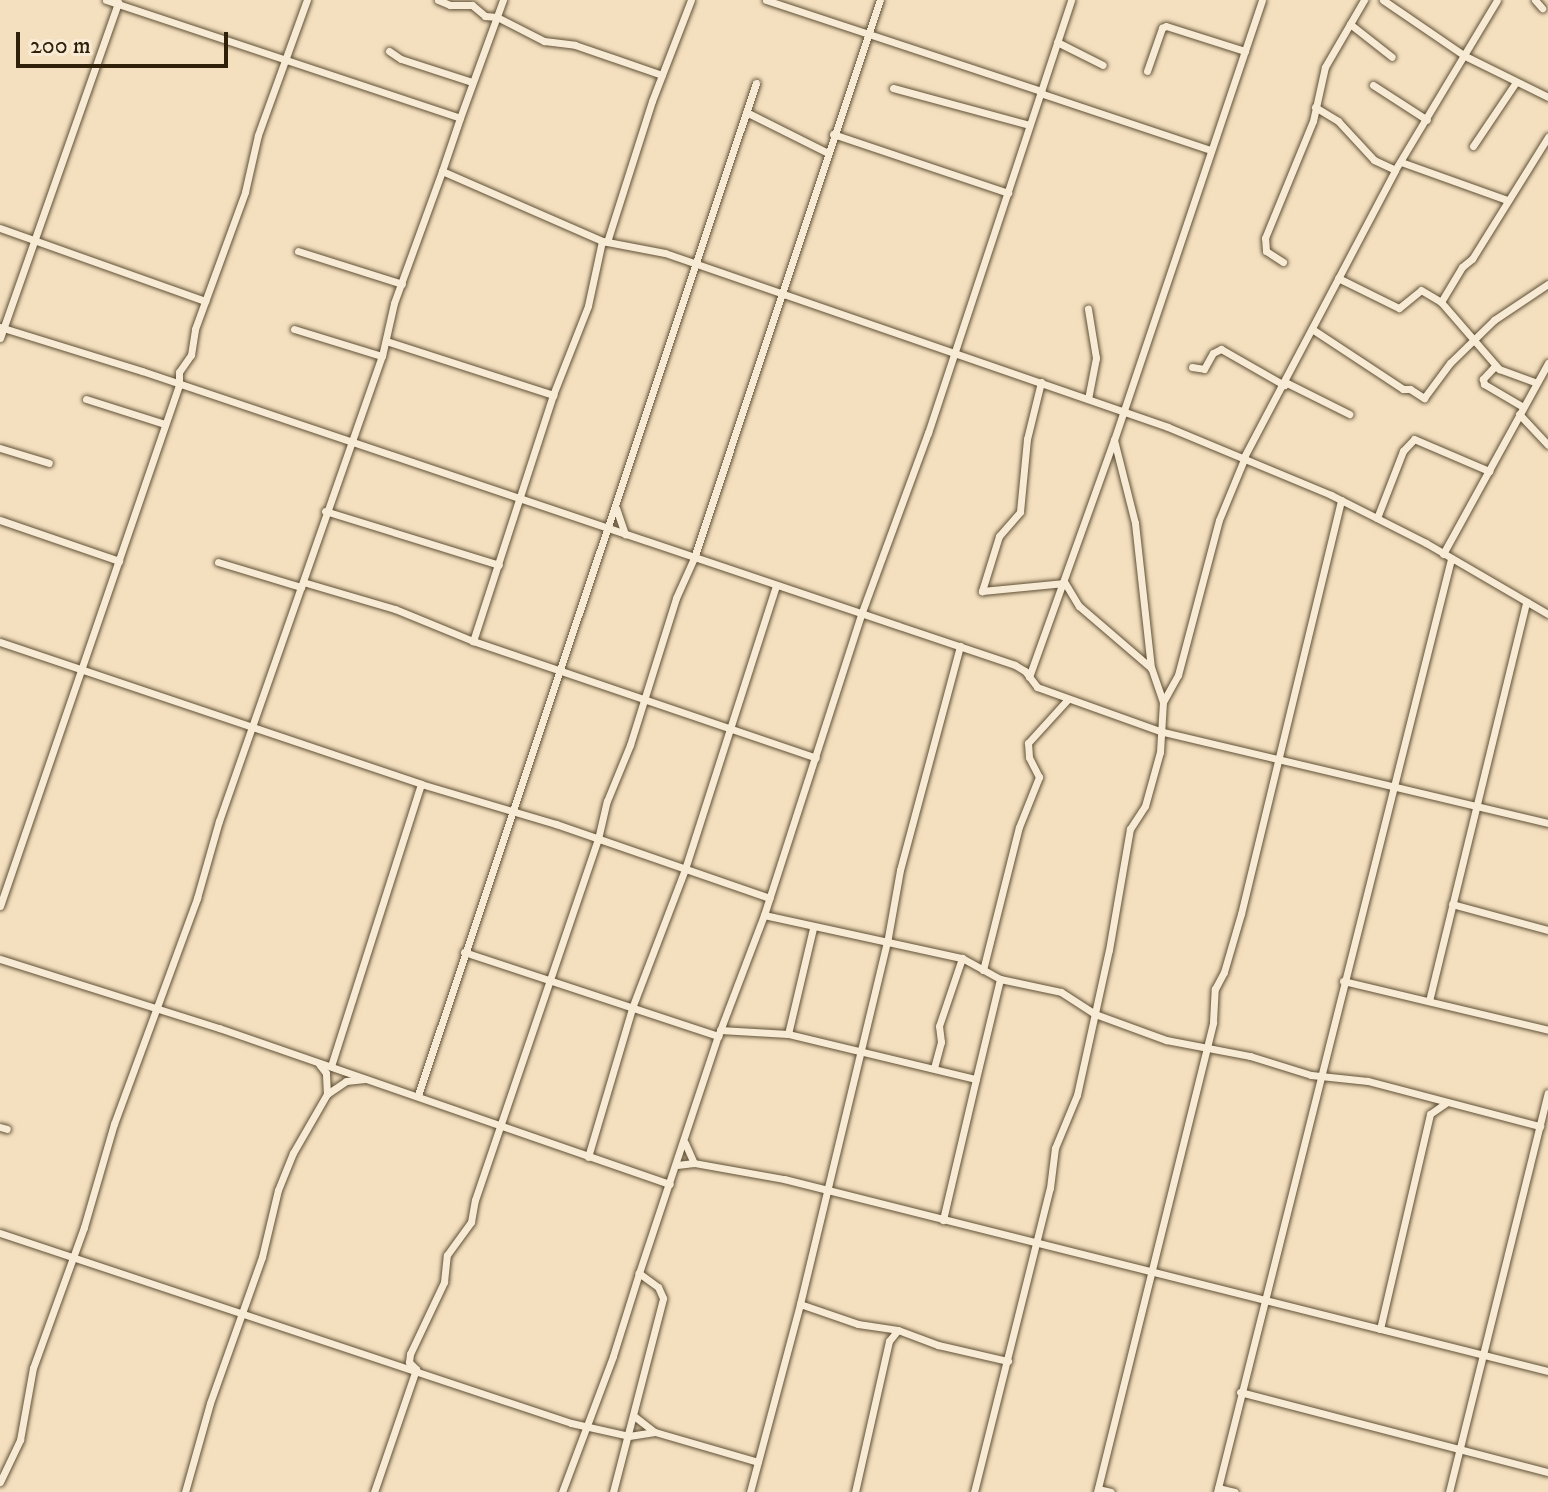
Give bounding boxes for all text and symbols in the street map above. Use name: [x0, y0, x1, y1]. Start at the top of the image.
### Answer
scale bar: [20, 16, 232, 66]
text: 200 m: [30, 31, 91, 61]

